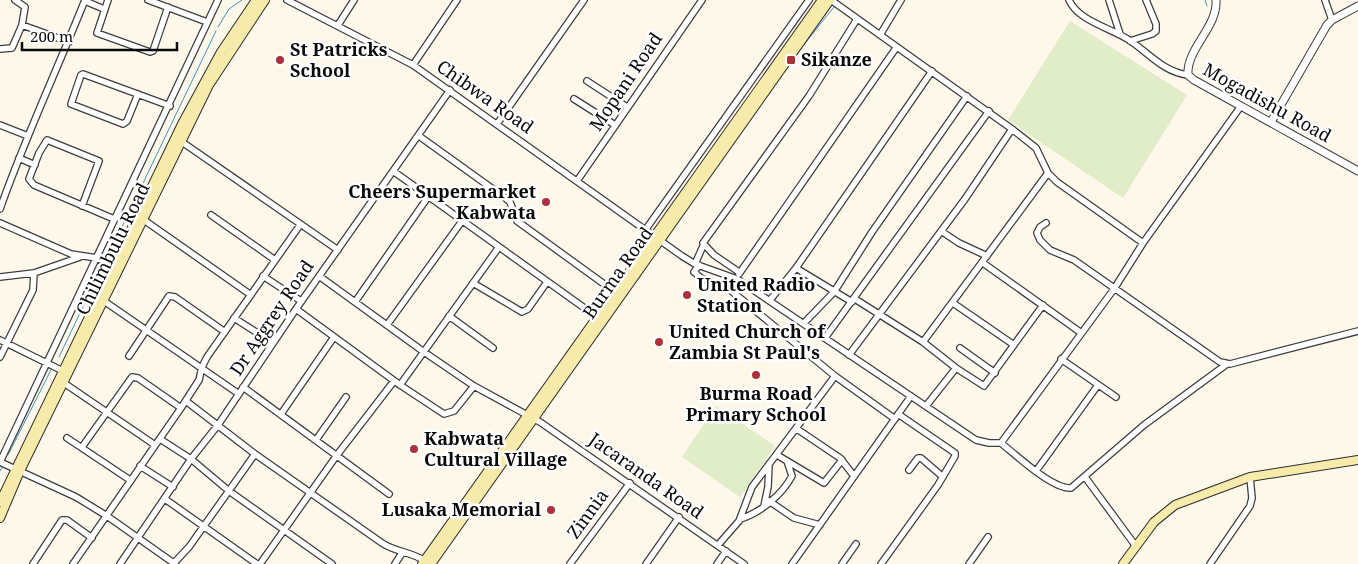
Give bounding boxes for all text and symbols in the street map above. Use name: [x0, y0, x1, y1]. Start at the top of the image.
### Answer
scale bar: [22, 20, 178, 52]
text: 200 m: [30, 26, 73, 46]
street label: Mopani Road: [583, 28, 667, 135]
place label: St Patricks School: [290, 37, 388, 82]
place label: Sikanze: [801, 47, 872, 71]
marker: St Patricks School: [274, 54, 286, 66]
street label: Chibwa Road: [432, 54, 539, 138]
marker: Sikanze: [785, 54, 797, 66]
street label: Mogadishu Road: [1199, 57, 1336, 147]
street label: Chilimbulu Road: [70, 179, 154, 319]
place label: Cheers Supermarket Kabwata: [348, 179, 536, 224]
marker: Cheers Supermarket Kabwata: [540, 196, 552, 208]
street label: Burma Road: [577, 222, 658, 323]
street label: Dr Aggrey Road: [224, 255, 319, 380]
place label: United Radio Station: [697, 272, 815, 317]
marker: United Radio Station: [681, 289, 693, 301]
place label: United Church of Zambia St Paul's: [669, 319, 826, 364]
marker: United Church of Zambia St Paul's: [653, 336, 665, 348]
marker: Burma Road Primary School: [750, 369, 762, 381]
place label: Burma Road Primary School: [686, 381, 827, 426]
place label: Kabwata Cultural Village: [424, 426, 567, 471]
street label: Jacaranda Road: [584, 426, 709, 524]
marker: Kabwata Cultural Village: [408, 443, 420, 455]
street label: Zinnia: [561, 484, 613, 543]
place label: Lusaka Memorial: [382, 497, 542, 521]
marker: Lusaka Memorial: [545, 504, 557, 516]

